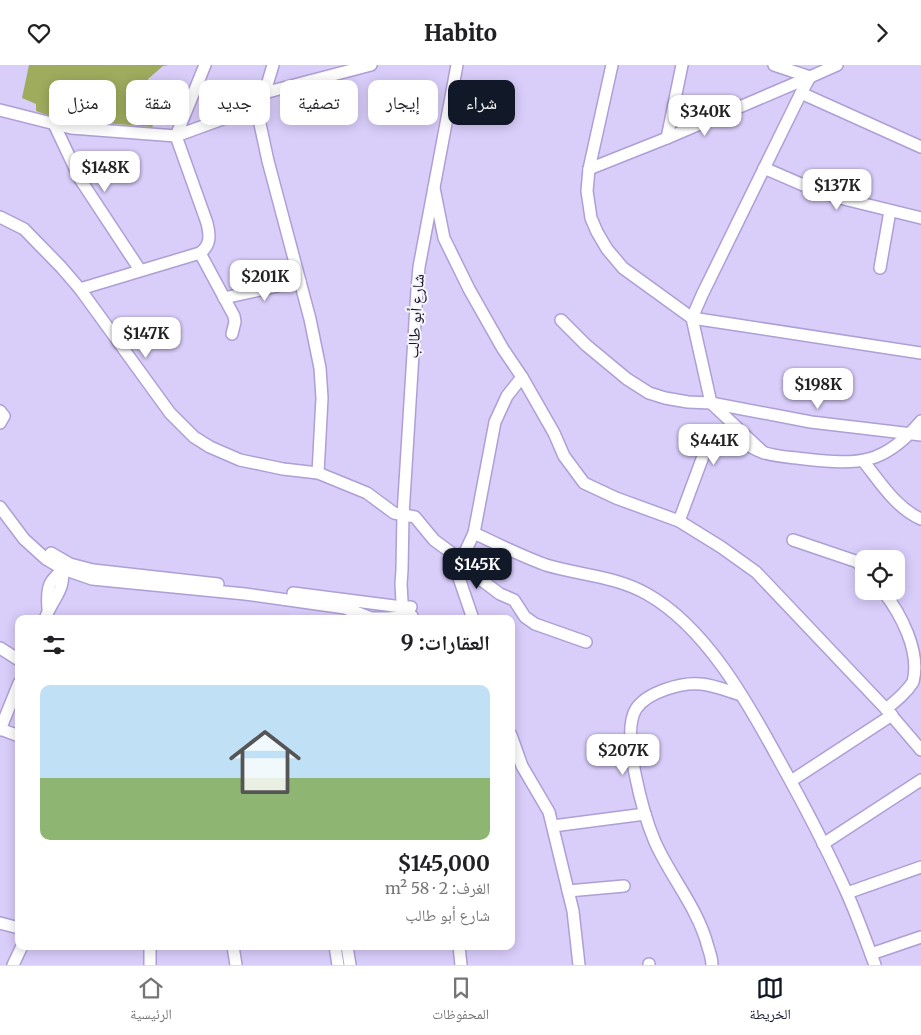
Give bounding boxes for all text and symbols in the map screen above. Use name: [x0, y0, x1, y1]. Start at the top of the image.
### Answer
icon: heart: [25, 19, 53, 47]
text: Habito: [424, 19, 497, 47]
icon: forward: [868, 19, 896, 47]
chip: منزل: [49, 80, 116, 125]
chip: شقة: [126, 80, 189, 125]
chip: جديد: [199, 80, 270, 125]
chip: تصفية: [280, 80, 358, 125]
chip: إيجار: [368, 80, 438, 125]
chip: شراء: [448, 80, 515, 125]
pin: $340K: [670, 95, 740, 137]
text: $340K: [679, 101, 731, 121]
pin: $148K: [70, 151, 140, 193]
text: $148K: [81, 157, 129, 177]
pin: $137K: [802, 169, 872, 211]
text: $137K: [813, 175, 861, 195]
pin: $201K: [230, 259, 300, 302]
text: $201K: [241, 266, 289, 286]
street label: شارع أبو طالب: [402, 273, 429, 359]
pin: $147K: [111, 317, 181, 359]
text: $147K: [123, 323, 169, 343]
pin: $198K: [783, 367, 853, 410]
text: $198K: [794, 374, 842, 394]
pin: $441K: [679, 423, 749, 466]
text: $441K: [689, 430, 739, 450]
pin: $145K: [442, 547, 512, 590]
map controls: [855, 550, 905, 600]
button: locate: [855, 550, 905, 600]
text: $145K: [454, 554, 500, 574]
text: العقارات: 9: [401, 629, 490, 656]
icon: filters: [40, 631, 68, 659]
icon: home: [220, 717, 310, 807]
pin: $207K: [588, 733, 658, 776]
text: $207K: [598, 740, 649, 760]
text: $145,000: [397, 850, 490, 877]
text: الغرف: 2 · 58 m²: [385, 878, 490, 898]
text: شارع أبو طالب: [405, 905, 490, 925]
tab: الرئيسية: [130, 974, 172, 1028]
tab: المحفوظات: [432, 974, 489, 1028]
tab: الخريطة: [750, 974, 791, 1028]

